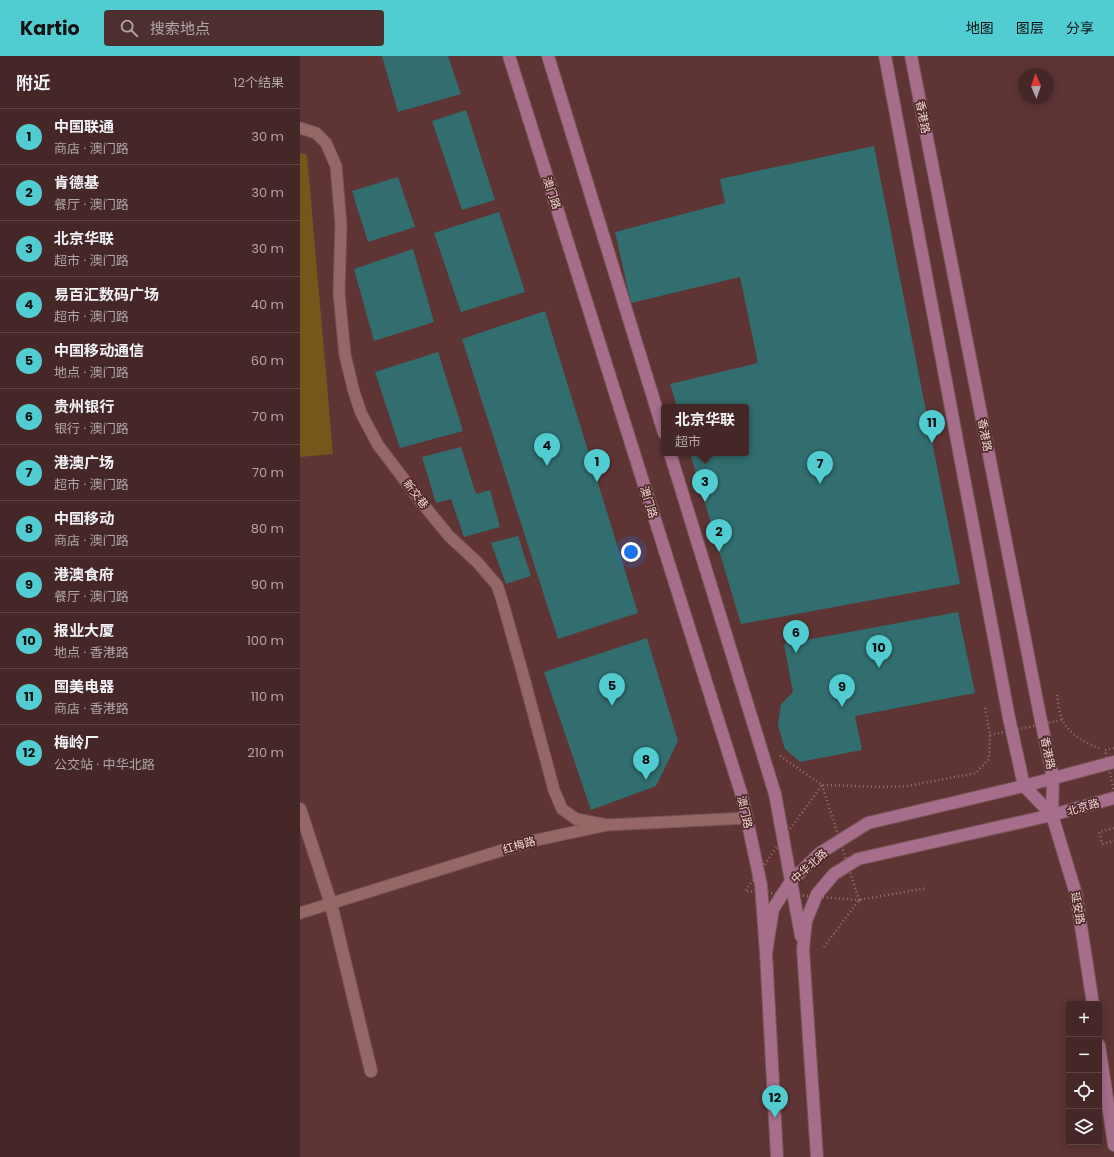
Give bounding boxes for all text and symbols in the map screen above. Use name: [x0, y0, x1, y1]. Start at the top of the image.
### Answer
search box: [104, 10, 384, 46]
text: Kartio: [20, 15, 80, 42]
icon: search: [118, 17, 140, 39]
text: 搜索地点: [150, 18, 210, 39]
text: 地图: [966, 18, 994, 38]
text: 图层: [1016, 18, 1044, 38]
text: 分享: [1066, 18, 1094, 38]
north arrow: [1018, 68, 1054, 104]
text: 附近: [16, 71, 50, 95]
text: 12个结果: [233, 73, 284, 92]
street label: 香港路: [912, 99, 934, 135]
text: 中国联通: [54, 116, 114, 137]
text: 1: [27, 127, 31, 146]
text: 30 m: [251, 127, 284, 146]
text: 商店 · 澳门路: [54, 139, 129, 158]
text: 肯德基: [54, 172, 99, 193]
street label: 澳门路: [539, 175, 565, 211]
text: 2: [25, 183, 33, 202]
text: 30 m: [251, 183, 284, 202]
text: 餐厅 · 澳门路: [54, 195, 129, 214]
text: 北京华联: [54, 228, 114, 249]
text: 3: [25, 239, 33, 258]
text: 30 m: [251, 239, 284, 258]
text: 超市 · 澳门路: [54, 251, 129, 270]
text: 易百汇数码广场: [54, 284, 159, 305]
text: 4: [25, 295, 33, 314]
text: 40 m: [251, 295, 284, 314]
text: 超市 · 澳门路: [54, 307, 129, 326]
text: 中国移动通信: [54, 340, 144, 361]
text: 5: [25, 351, 33, 370]
text: 60 m: [251, 351, 284, 370]
text: 地点 · 澳门路: [54, 363, 129, 382]
text: 贵州银行: [54, 396, 114, 417]
popup: [661, 404, 749, 456]
text: 6: [25, 407, 33, 426]
text: 70 m: [252, 407, 284, 426]
text: 北京华联: [675, 409, 735, 430]
pin: 11: [919, 410, 945, 443]
street label: 香港路: [974, 417, 996, 453]
text: 银行 · 澳门路: [54, 419, 129, 438]
text: 超市: [675, 432, 701, 451]
pin: 4: [534, 433, 560, 466]
pin: 1: [584, 449, 610, 482]
pin: 7: [807, 451, 833, 484]
text: 港澳广场: [54, 452, 114, 473]
text: 7: [26, 463, 32, 482]
text: 70 m: [252, 463, 284, 482]
pin: 3: [692, 469, 718, 502]
text: 超市 · 澳门路: [54, 475, 129, 494]
street label: 新交巷: [400, 476, 432, 512]
street label: 澳门路: [637, 484, 661, 520]
text: 中国移动: [54, 508, 114, 529]
text: 8: [25, 519, 33, 538]
text: 80 m: [251, 519, 284, 538]
pin: 2: [706, 519, 732, 552]
text: 商店 · 澳门路: [54, 531, 129, 550]
your location: [621, 542, 641, 562]
text: 港澳食府: [54, 564, 114, 585]
text: 9: [25, 575, 33, 594]
text: 90 m: [251, 575, 284, 594]
text: 餐厅 · 澳门路: [54, 587, 129, 606]
text: 报业大厦: [54, 620, 114, 641]
pin: 6: [783, 620, 809, 653]
text: 10: [22, 631, 36, 650]
text: 100 m: [247, 631, 284, 650]
pin: 10: [866, 635, 892, 668]
text: 地点 · 香港路: [54, 643, 129, 662]
pin: 5: [599, 673, 625, 706]
pin: 9: [829, 674, 855, 707]
text: 国美电器: [54, 676, 114, 697]
text: 11: [24, 687, 34, 706]
text: 110 m: [251, 687, 284, 706]
text: 商店 · 香港路: [54, 699, 129, 718]
text: 梅岭厂: [54, 732, 99, 753]
street label: 香港路: [1037, 735, 1059, 771]
text: 12: [23, 743, 35, 762]
text: 210 m: [247, 743, 284, 762]
pin: 8: [633, 747, 659, 780]
text: 公交站 · 中华北路: [54, 755, 155, 774]
street label: 澳门路: [733, 794, 757, 830]
street label: 北京路: [1065, 795, 1101, 819]
street label: 红梅路: [501, 833, 537, 857]
street label: 中华北路: [787, 845, 831, 887]
street label: 延安路: [1067, 890, 1089, 926]
map controls: [1066, 1001, 1102, 1145]
button: +: [1066, 1001, 1102, 1037]
button: −: [1066, 1037, 1102, 1073]
button: locate: [1066, 1073, 1102, 1109]
pin: 12: [762, 1085, 788, 1118]
button: layers: [1066, 1109, 1102, 1145]

